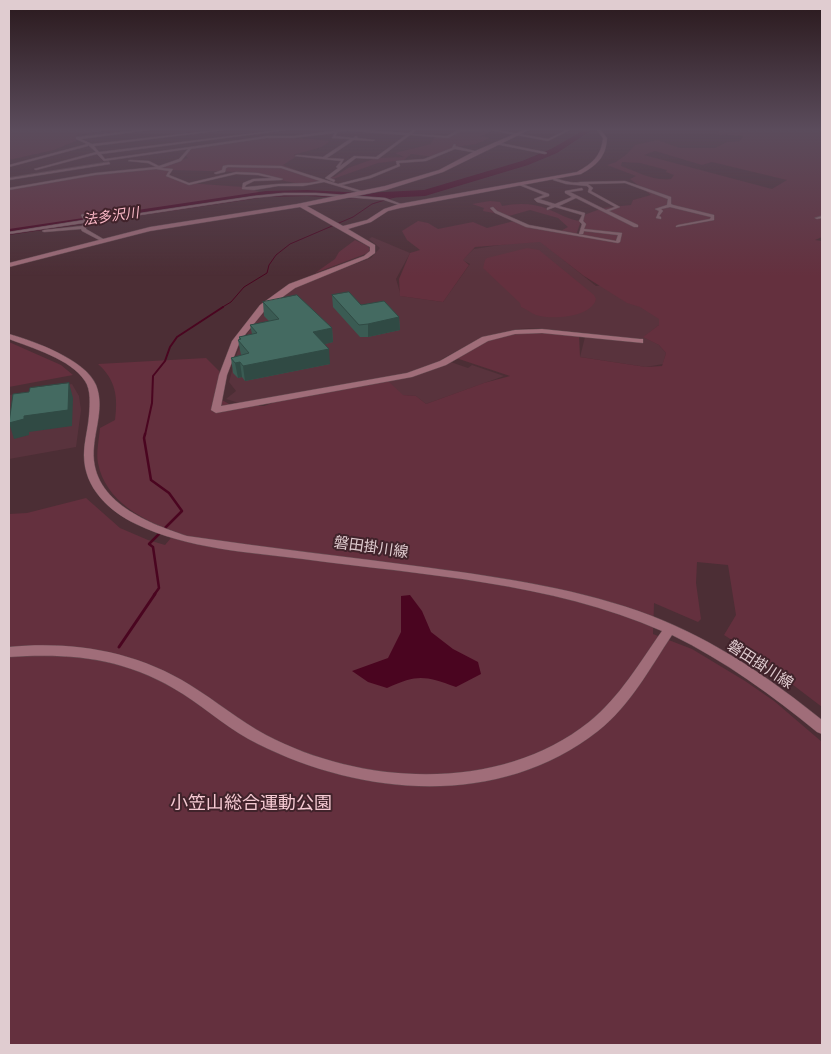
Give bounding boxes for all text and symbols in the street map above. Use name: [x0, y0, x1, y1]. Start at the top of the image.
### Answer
water label: 法多沢川: [82, 205, 140, 229]
street label: 磐田掛川線: [333, 534, 409, 562]
street label: 磐田掛川線: [724, 637, 796, 693]
park label: 小笠山総合運動公園: [170, 793, 332, 815]

